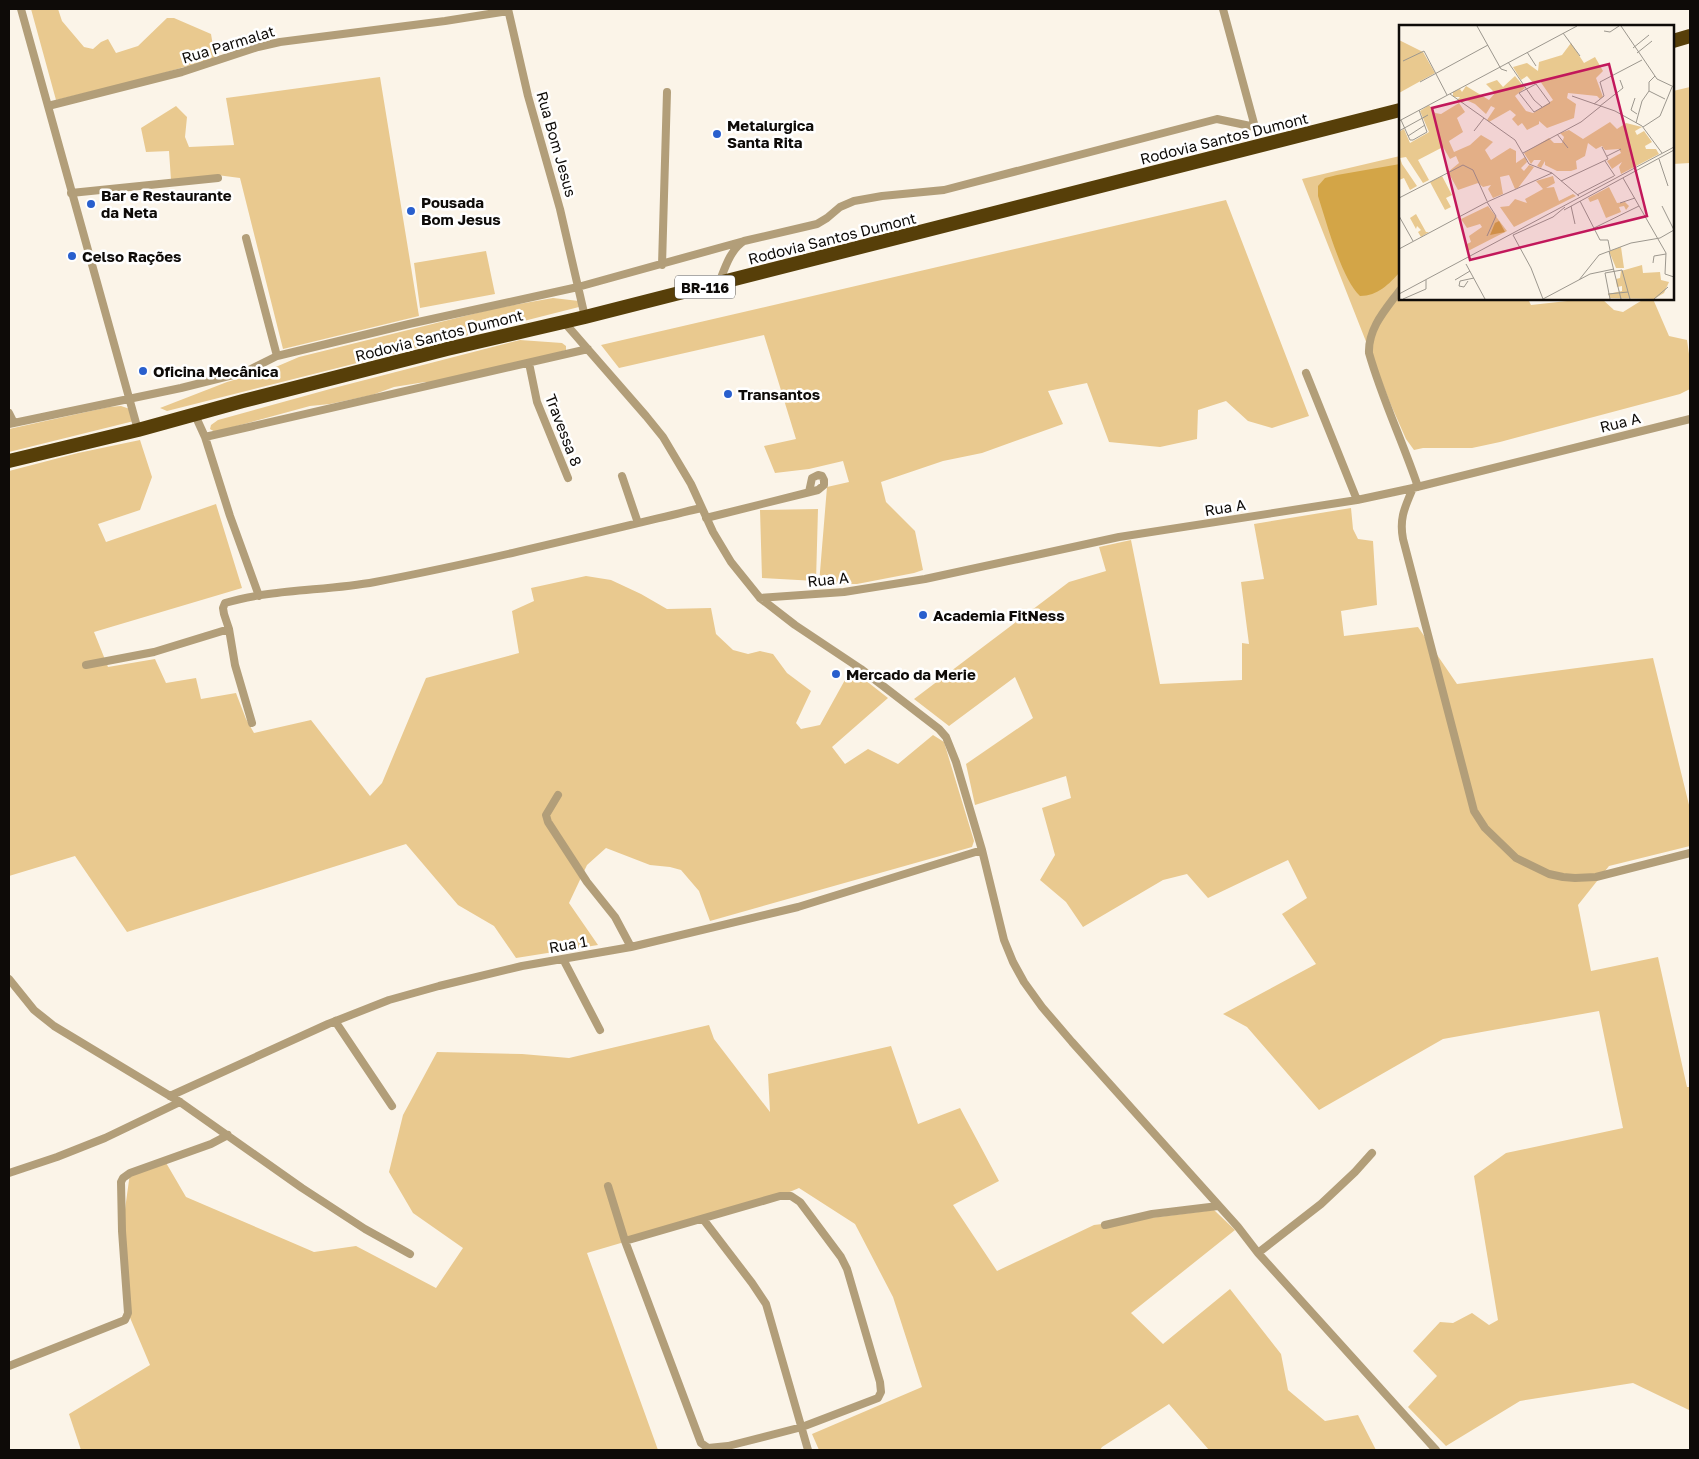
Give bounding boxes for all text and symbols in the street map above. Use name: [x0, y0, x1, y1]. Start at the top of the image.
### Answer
street label: Rua Parmalat: [179, 21, 277, 67]
inset map: [1399, 25, 1674, 300]
street label: Rua Bom Jesus: [533, 89, 581, 199]
street label: Rodovia Santos Dumont: [1138, 108, 1310, 168]
place label: Metalurgica Santa Rita: [727, 116, 814, 151]
marker: Metalurgica Santa Rita: [711, 128, 723, 140]
place label: Bar e Restaurante da Neta: [101, 186, 232, 221]
place label: Pousada Bom Jesus: [421, 193, 501, 228]
marker: Bar e Restaurante da Neta: [85, 198, 97, 210]
marker: Pousada Bom Jesus: [405, 205, 417, 217]
street label: Rodovia Santos Dumont: [746, 208, 918, 268]
place label: Celso Rações: [82, 247, 181, 265]
marker: Celso Rações: [66, 250, 78, 262]
road number: BR-116: [675, 276, 735, 298]
street label: Rodovia Santos Dumont: [353, 305, 525, 365]
place label: Oficina Mecânica: [153, 362, 279, 380]
marker: Oficina Mecânica: [137, 365, 149, 377]
place label: Transantos: [738, 385, 820, 403]
marker: Transantos: [722, 388, 734, 400]
street label: Travessa 8: [542, 391, 586, 469]
street label: Rua A: [1598, 408, 1642, 436]
street label: Rua A: [1203, 495, 1247, 519]
street label: Rua A: [807, 568, 849, 590]
place label: Academia FitNess: [933, 606, 1065, 624]
marker: Academia FitNess: [917, 609, 929, 621]
place label: Mercado da Merie: [846, 665, 976, 683]
marker: Mercado da Merie: [830, 668, 842, 680]
street label: Rua 1: [547, 932, 589, 956]

